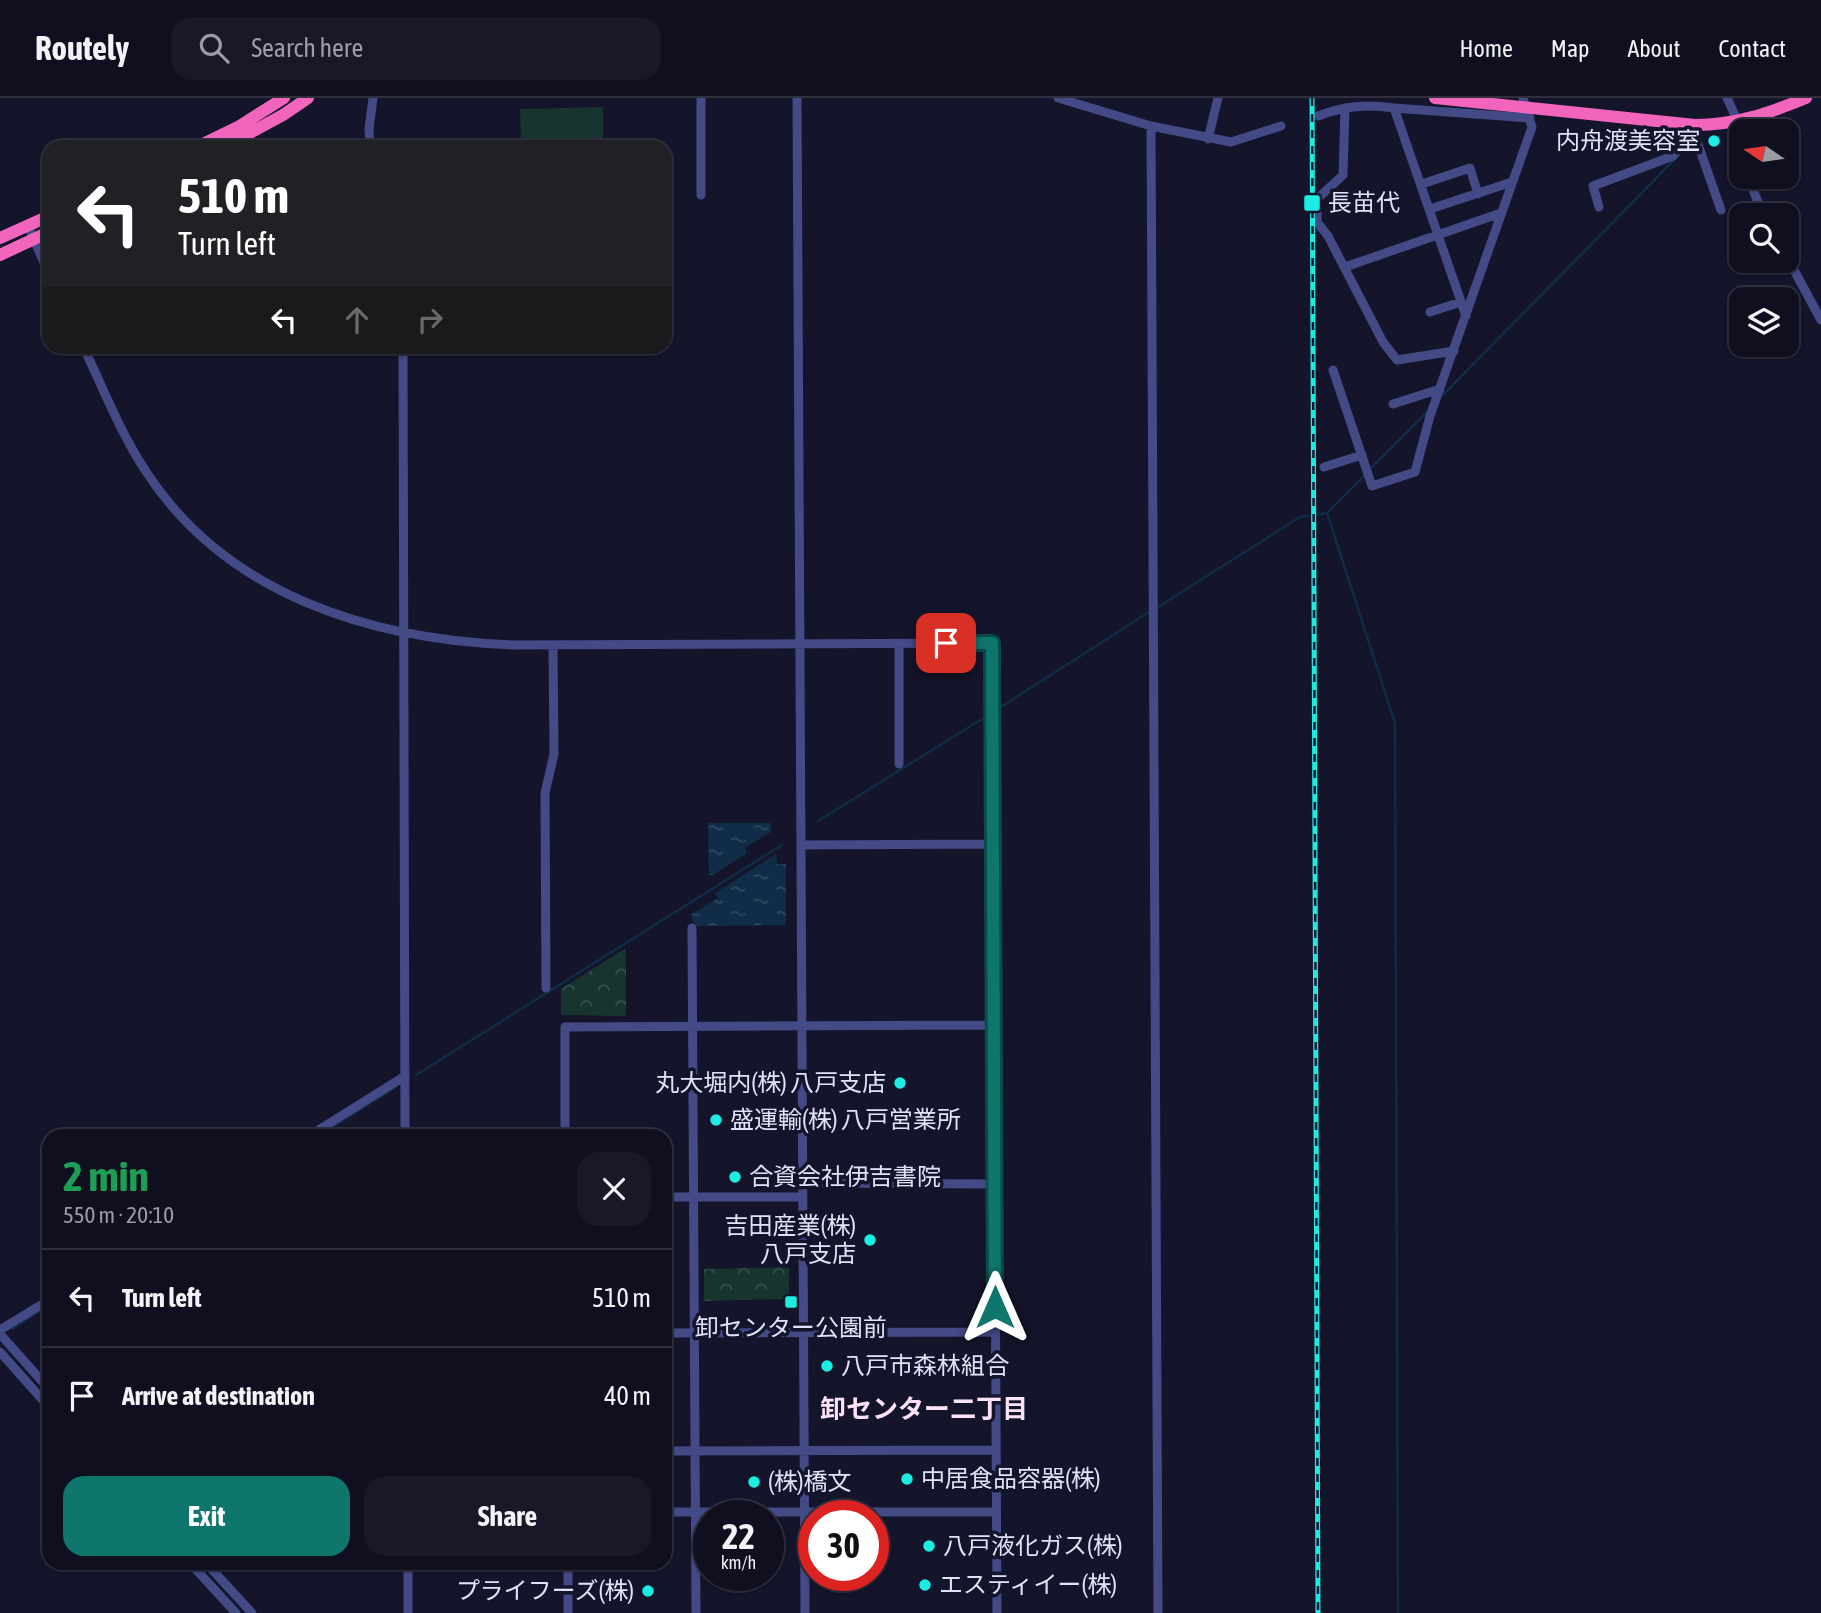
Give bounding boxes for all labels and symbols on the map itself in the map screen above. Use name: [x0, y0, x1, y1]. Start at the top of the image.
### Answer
north arrow: [1729, 119, 1799, 189]
place label: 内舟渡美容室: [1556, 127, 1700, 154]
marker: 内舟渡美容室: [1706, 133, 1722, 149]
place label: 長苗代: [1328, 189, 1400, 216]
marker: 長苗代: [1302, 193, 1322, 213]
pin: [916, 613, 976, 673]
place label: 丸大堀内(株) 八戸支店: [655, 1069, 886, 1096]
marker: 丸大堀内(株) 八戸支店: [892, 1075, 908, 1091]
place label: 盛運輸(株) 八戸営業所: [730, 1106, 961, 1133]
marker: 盛運輸(株) 八戸営業所: [708, 1112, 724, 1128]
place label: 合資会社伊吉書院: [749, 1163, 941, 1190]
marker: 合資会社伊吉書院: [727, 1169, 743, 1185]
place label: 吉田産業(株) 八戸支店: [724, 1212, 856, 1267]
marker: 吉田産業(株) 八戸支店: [862, 1232, 878, 1248]
position arrow: [958, 1270, 1032, 1344]
marker: 卸センター公園前: [783, 1294, 799, 1310]
place label: 卸センター公園前: [695, 1314, 887, 1341]
place label: 八戸市森林組合: [841, 1352, 1009, 1379]
marker: 八戸市森林組合: [819, 1358, 835, 1374]
district label: 卸センター二丁目: [820, 1394, 1028, 1424]
place label: 中居食品容器(株): [921, 1465, 1101, 1492]
place label: (株)橋文: [768, 1468, 852, 1495]
marker: 中居食品容器(株): [899, 1471, 915, 1487]
marker: (株)橋文: [746, 1474, 762, 1490]
speed limit sign: 30: [798, 1500, 889, 1591]
place label: 八戸液化ガス(株): [943, 1532, 1123, 1559]
marker: 八戸液化ガス(株): [921, 1538, 937, 1554]
place label: エスティイー(株): [939, 1571, 1117, 1598]
place label: プライフーズ(株): [456, 1577, 634, 1604]
marker: エスティイー(株): [917, 1577, 933, 1593]
marker: プライフーズ(株): [640, 1583, 656, 1599]

